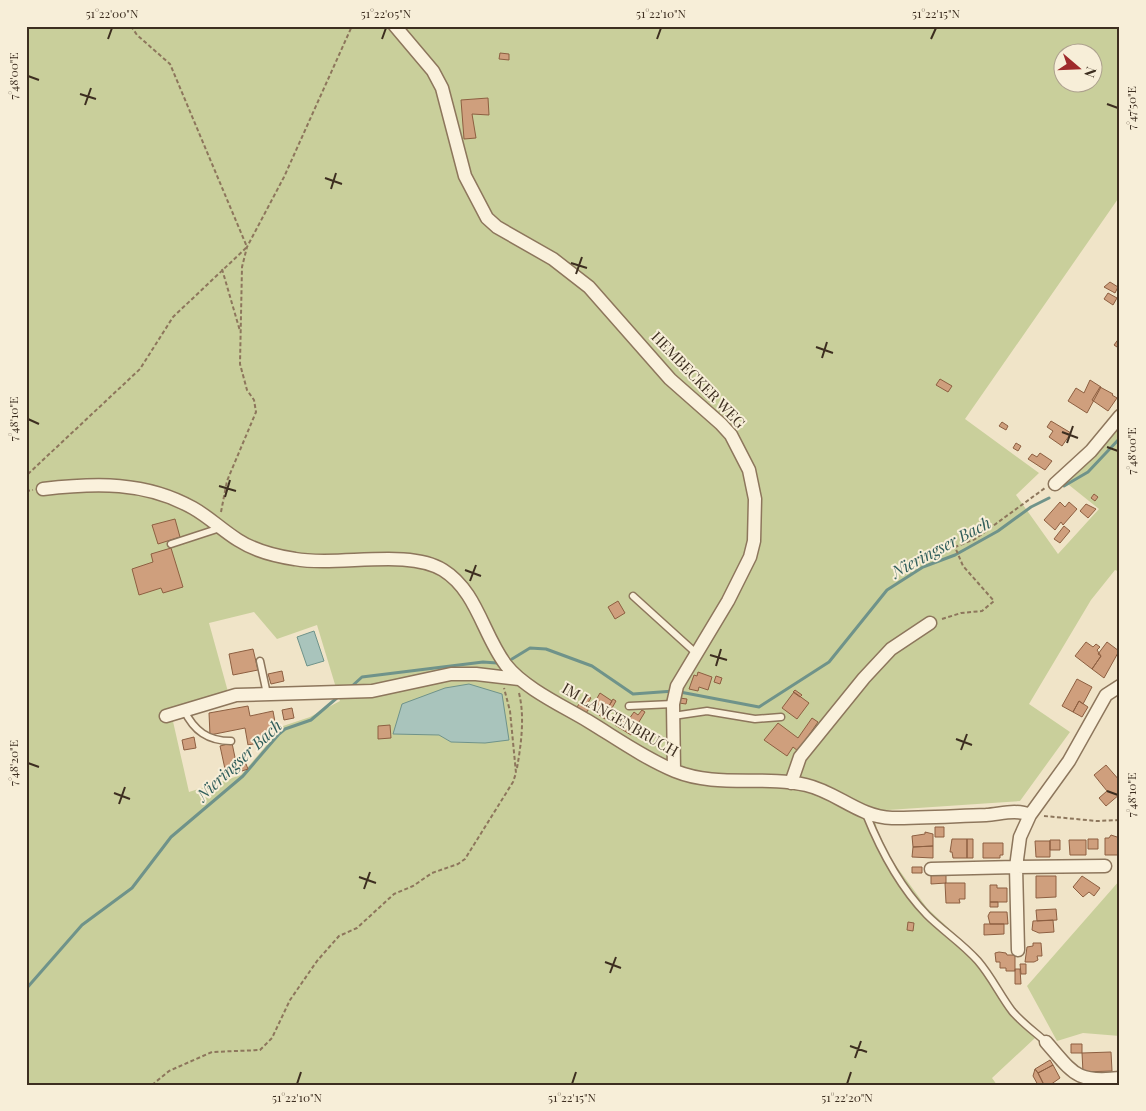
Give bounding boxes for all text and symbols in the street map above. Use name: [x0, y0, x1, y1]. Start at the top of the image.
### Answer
text: 51°22'00"N: [86, 5, 139, 21]
text: 51°22'05"N: [361, 5, 412, 21]
text: 51°22'10"N: [636, 5, 687, 21]
text: 51°22'15"N: [912, 5, 961, 21]
north arrow: [1054, 42, 1104, 92]
text: 7°48'00"E: [5, 52, 21, 100]
text: N: [1080, 65, 1101, 80]
text: 7°47'50"E: [1123, 86, 1139, 130]
street label: HEMBECKER WEG: [647, 327, 750, 432]
text: 7°48'10"E: [5, 397, 21, 441]
text: 7°48'00"E: [1123, 427, 1139, 475]
water label: Nieringser Bach: [886, 512, 994, 582]
street label: IM LANGENBRUCH: [559, 678, 682, 761]
water label: Nieringser Bach: [190, 715, 286, 806]
text: 7°48'20"E: [5, 740, 21, 786]
text: 7°48'10"E: [1123, 773, 1139, 817]
text: 51°22'10"N: [272, 1089, 323, 1105]
text: 51°22'15"N: [548, 1089, 597, 1105]
text: 51°22'20"N: [821, 1089, 873, 1105]

